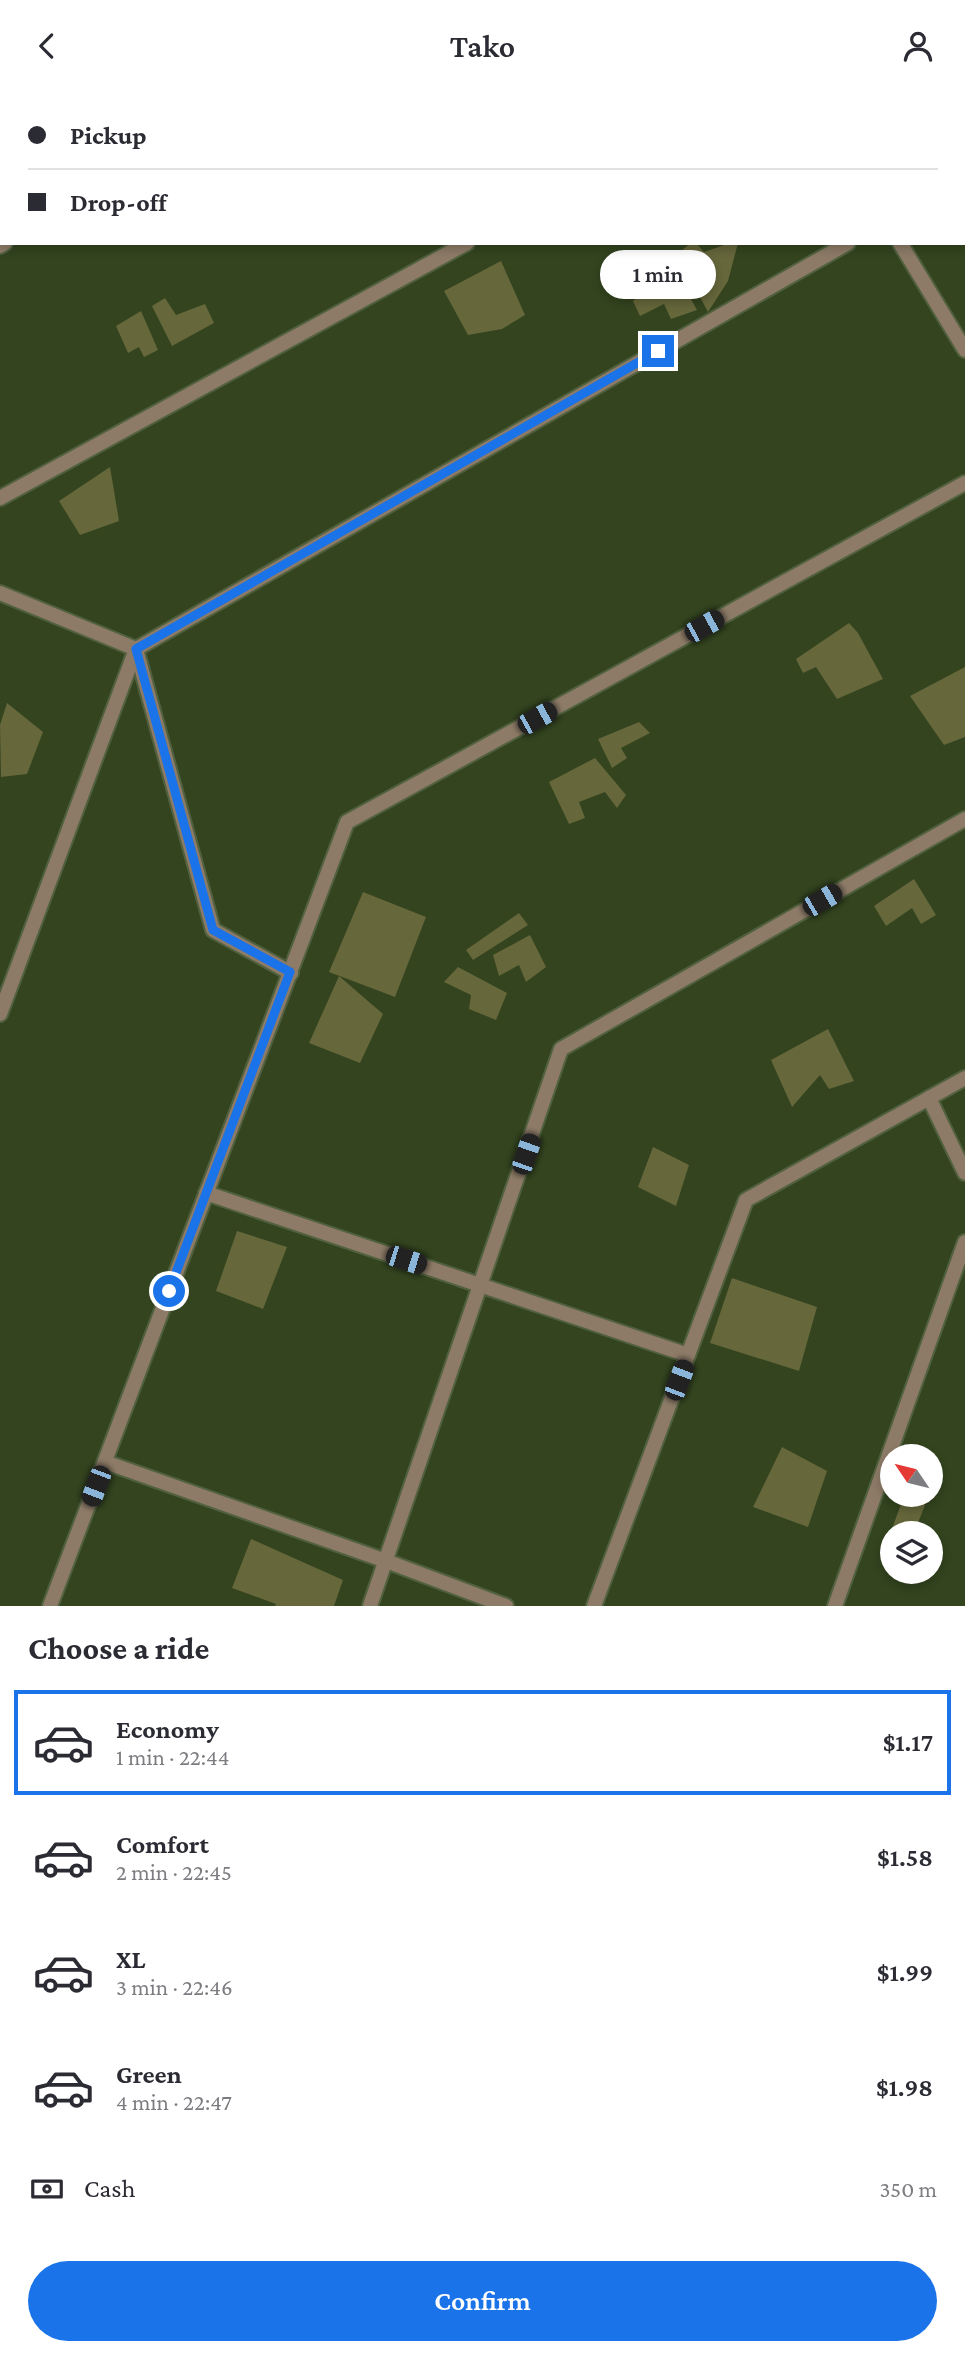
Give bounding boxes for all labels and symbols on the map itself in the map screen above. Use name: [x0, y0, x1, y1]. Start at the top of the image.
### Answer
callout: 1 min: [600, 250, 716, 299]
route end: [642, 335, 674, 367]
car: [681, 607, 728, 645]
car: [514, 699, 561, 737]
car: [799, 880, 846, 920]
car: [510, 1131, 543, 1177]
car: [383, 1244, 430, 1276]
route start: [153, 1275, 185, 1307]
car: [662, 1357, 697, 1403]
north arrow: [880, 1444, 943, 1507]
car: [79, 1463, 114, 1509]

